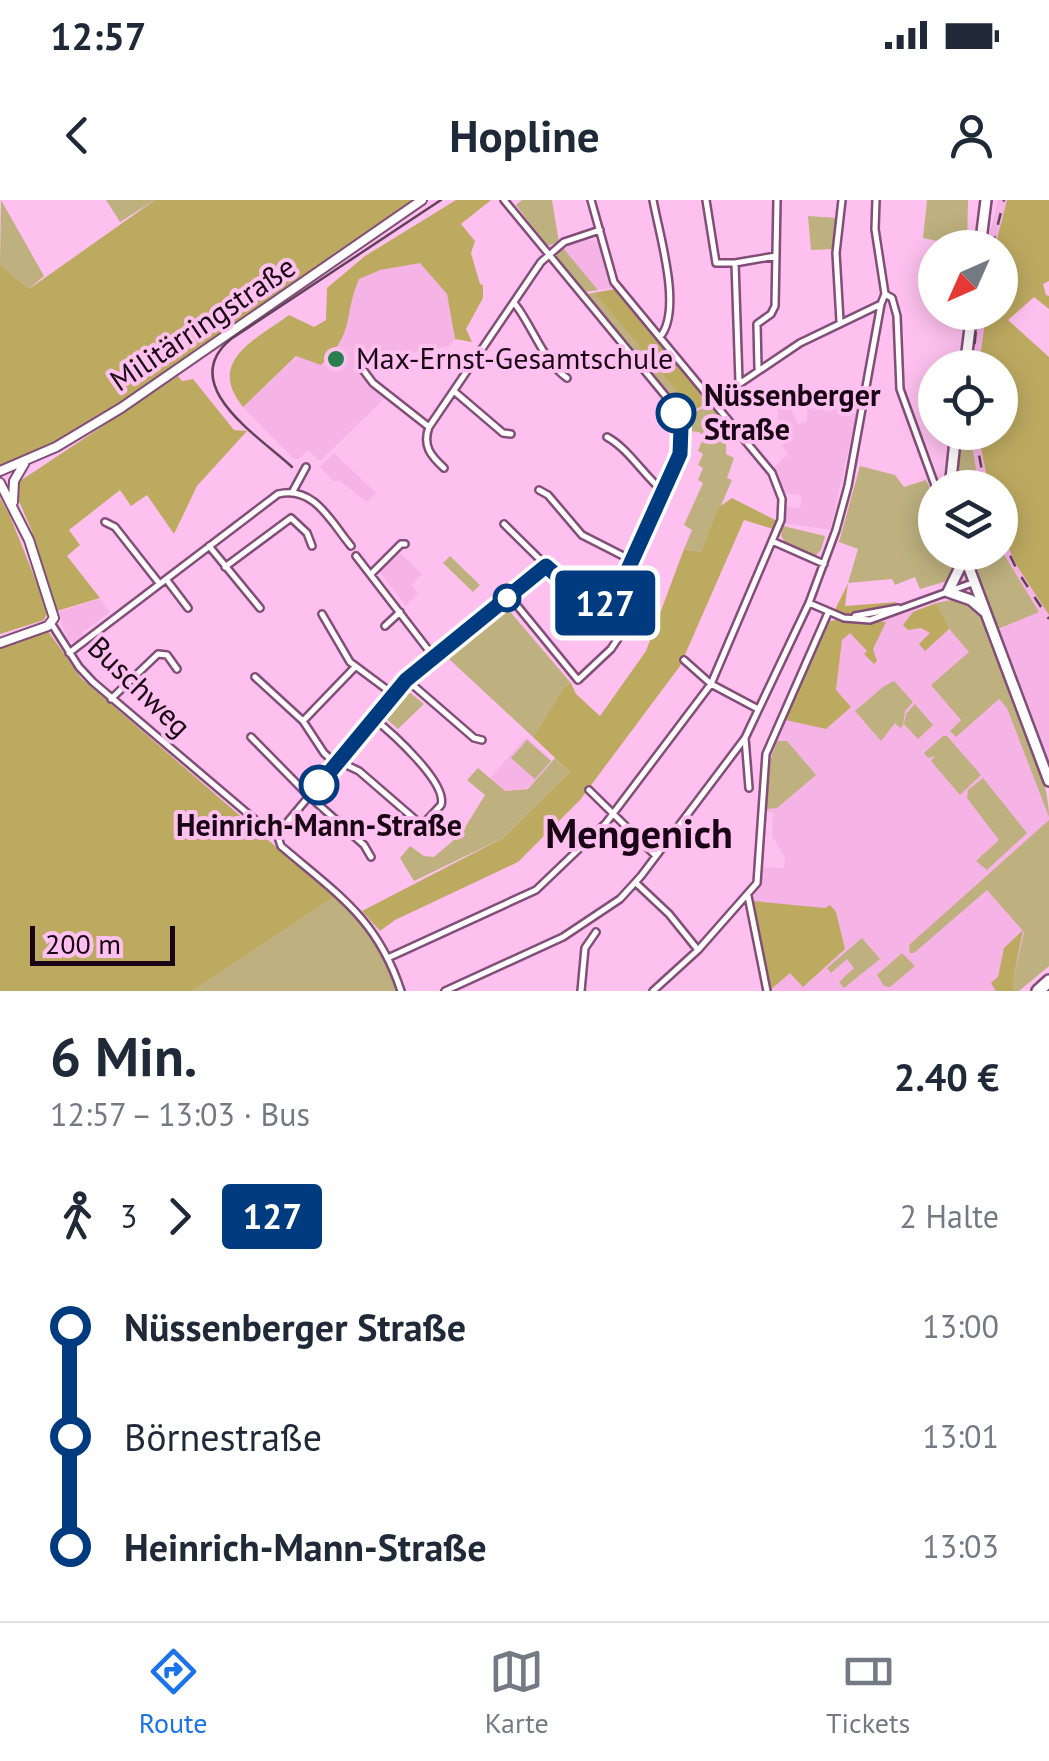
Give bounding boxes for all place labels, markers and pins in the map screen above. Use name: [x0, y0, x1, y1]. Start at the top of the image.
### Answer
place label: Max-Ernst-Gesamtschule: [356, 338, 673, 377]
marker: Max-Ernst-Gesamtschule: [325, 348, 347, 370]
place label: Nüssenberger Straße: [704, 375, 881, 448]
marker: Nüssenberger Straße: [657, 394, 695, 432]
unlabelled marker: [494, 585, 520, 611]
marker: Heinrich-Mann-Straße: [300, 766, 338, 804]
place label: Heinrich-Mann-Straße: [176, 805, 462, 844]

